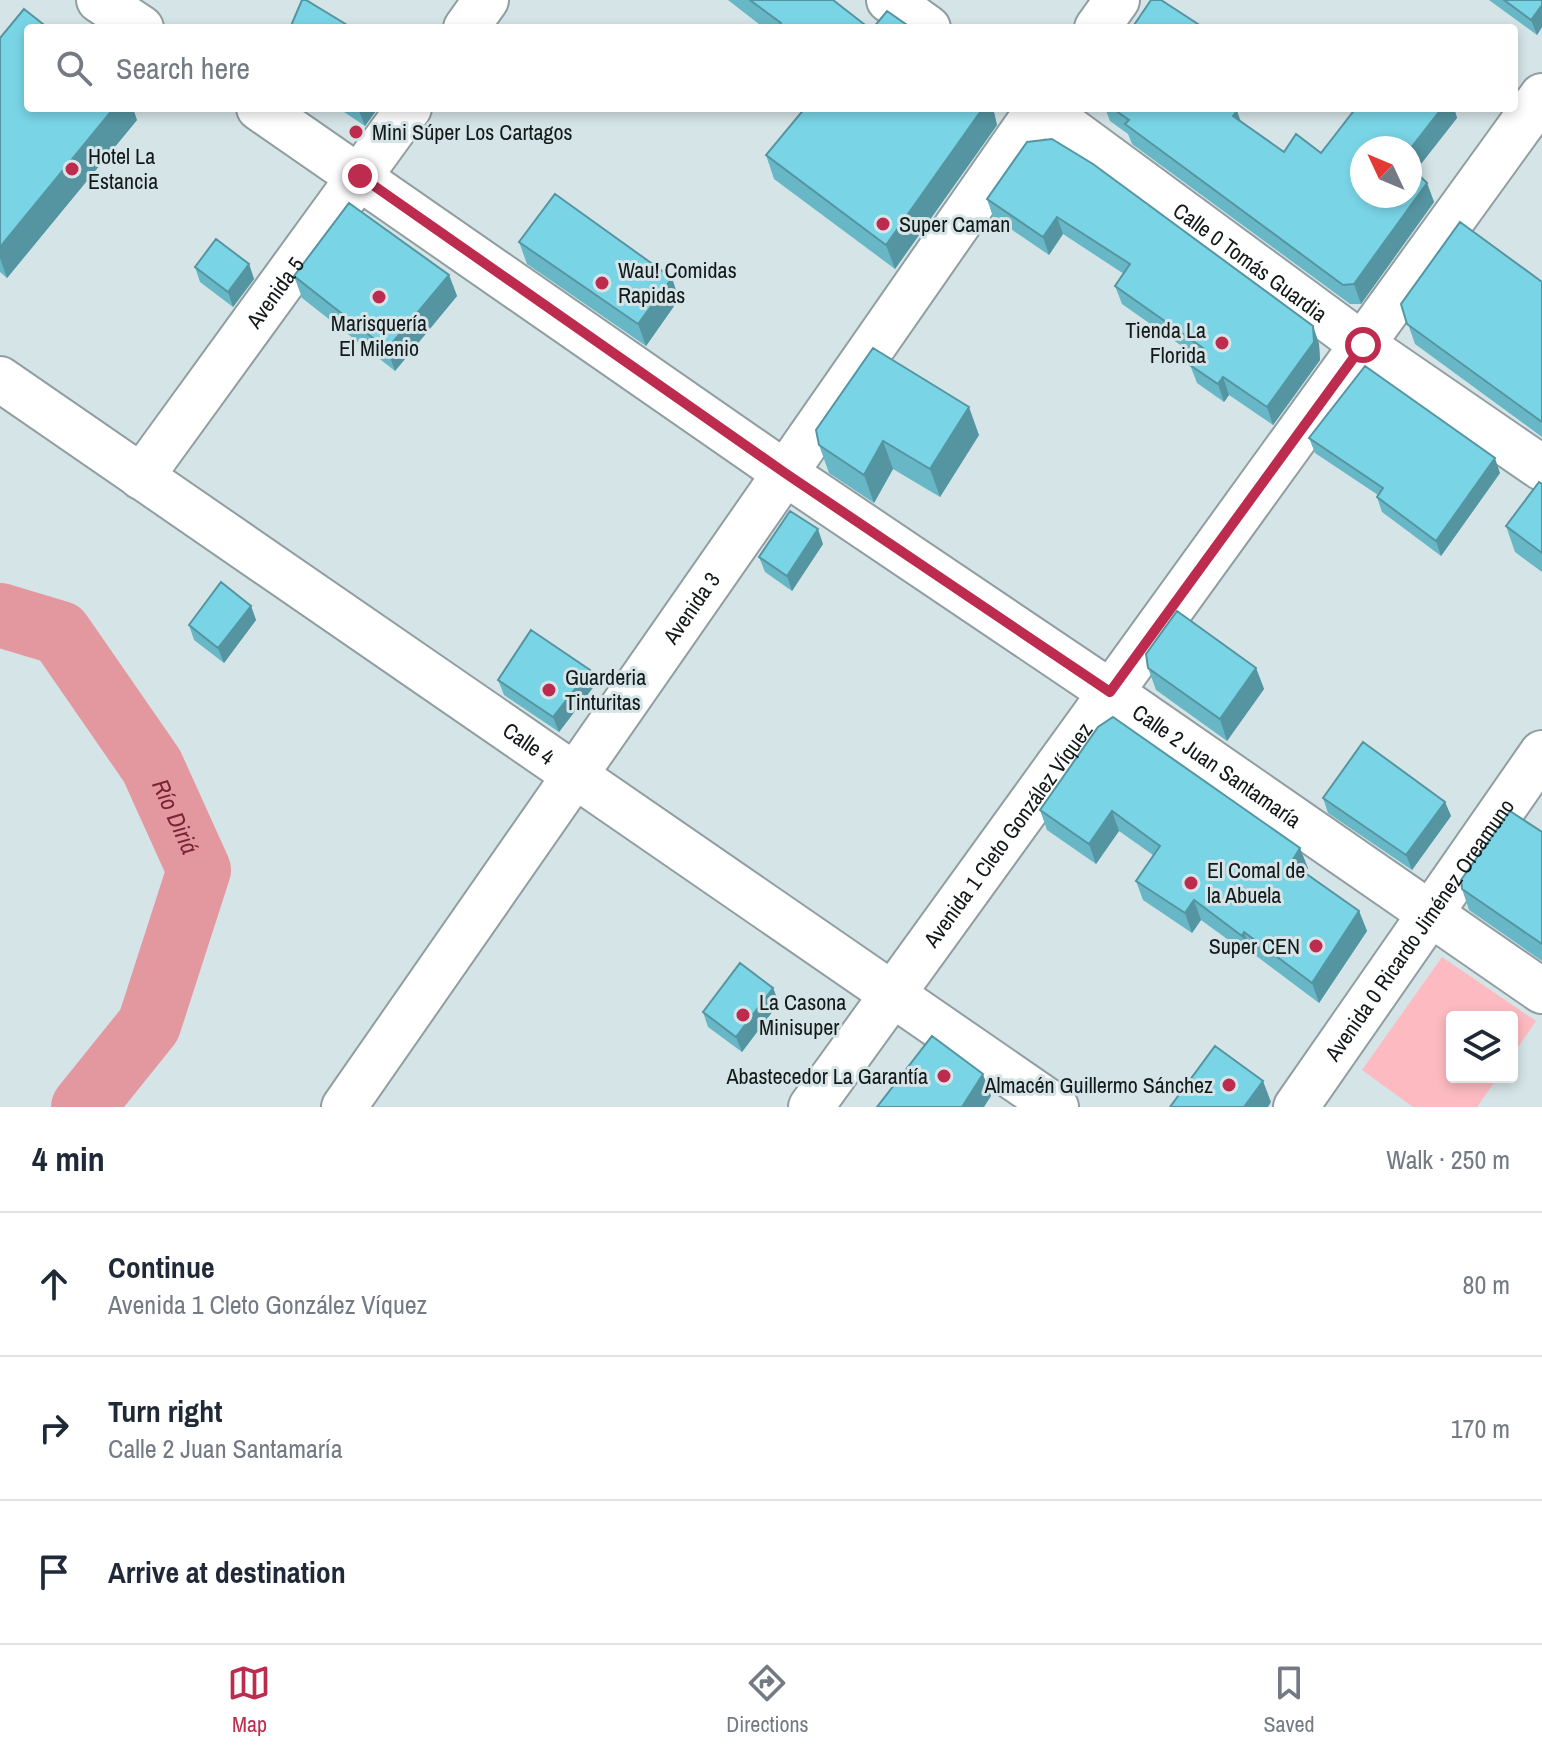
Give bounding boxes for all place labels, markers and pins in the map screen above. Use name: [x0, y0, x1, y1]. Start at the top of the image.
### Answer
place label: Mini Súper Los Cartagos: [372, 117, 573, 147]
marker: Mini Súper Los Cartagos: [347, 123, 365, 141]
place label: Hotel La Estancia: [88, 141, 158, 196]
marker: Hotel La Estancia: [63, 160, 81, 178]
place label: Super Caman: [899, 209, 1010, 239]
marker: Super Caman: [874, 215, 892, 233]
place label: Wau! Comidas Rapidas: [618, 255, 737, 310]
marker: Wau! Comidas Rapidas: [593, 274, 611, 292]
marker: Marisquería El Milenio: [370, 288, 388, 306]
place label: Marisquería El Milenio: [331, 308, 427, 363]
place label: Tienda La Florida: [1125, 315, 1206, 370]
marker: Tienda La Florida: [1213, 334, 1231, 352]
place label: Guarderia Tinturitas: [565, 662, 646, 717]
marker: Guarderia Tinturitas: [540, 681, 558, 699]
place label: El Comal de la Abuela: [1207, 855, 1305, 910]
marker: El Comal de la Abuela: [1182, 874, 1200, 892]
place label: Super CEN: [1209, 931, 1300, 961]
marker: Super CEN: [1307, 937, 1325, 955]
place label: La Casona Minisuper: [759, 987, 846, 1042]
marker: La Casona Minisuper: [734, 1006, 752, 1024]
place label: Abastecedor La Garantía: [725, 1061, 928, 1091]
marker: Abastecedor La Garantía: [935, 1067, 953, 1085]
place label: Almacén Guillermo Sánchez: [983, 1070, 1213, 1100]
marker: Almacén Guillermo Sánchez: [1220, 1076, 1238, 1094]

